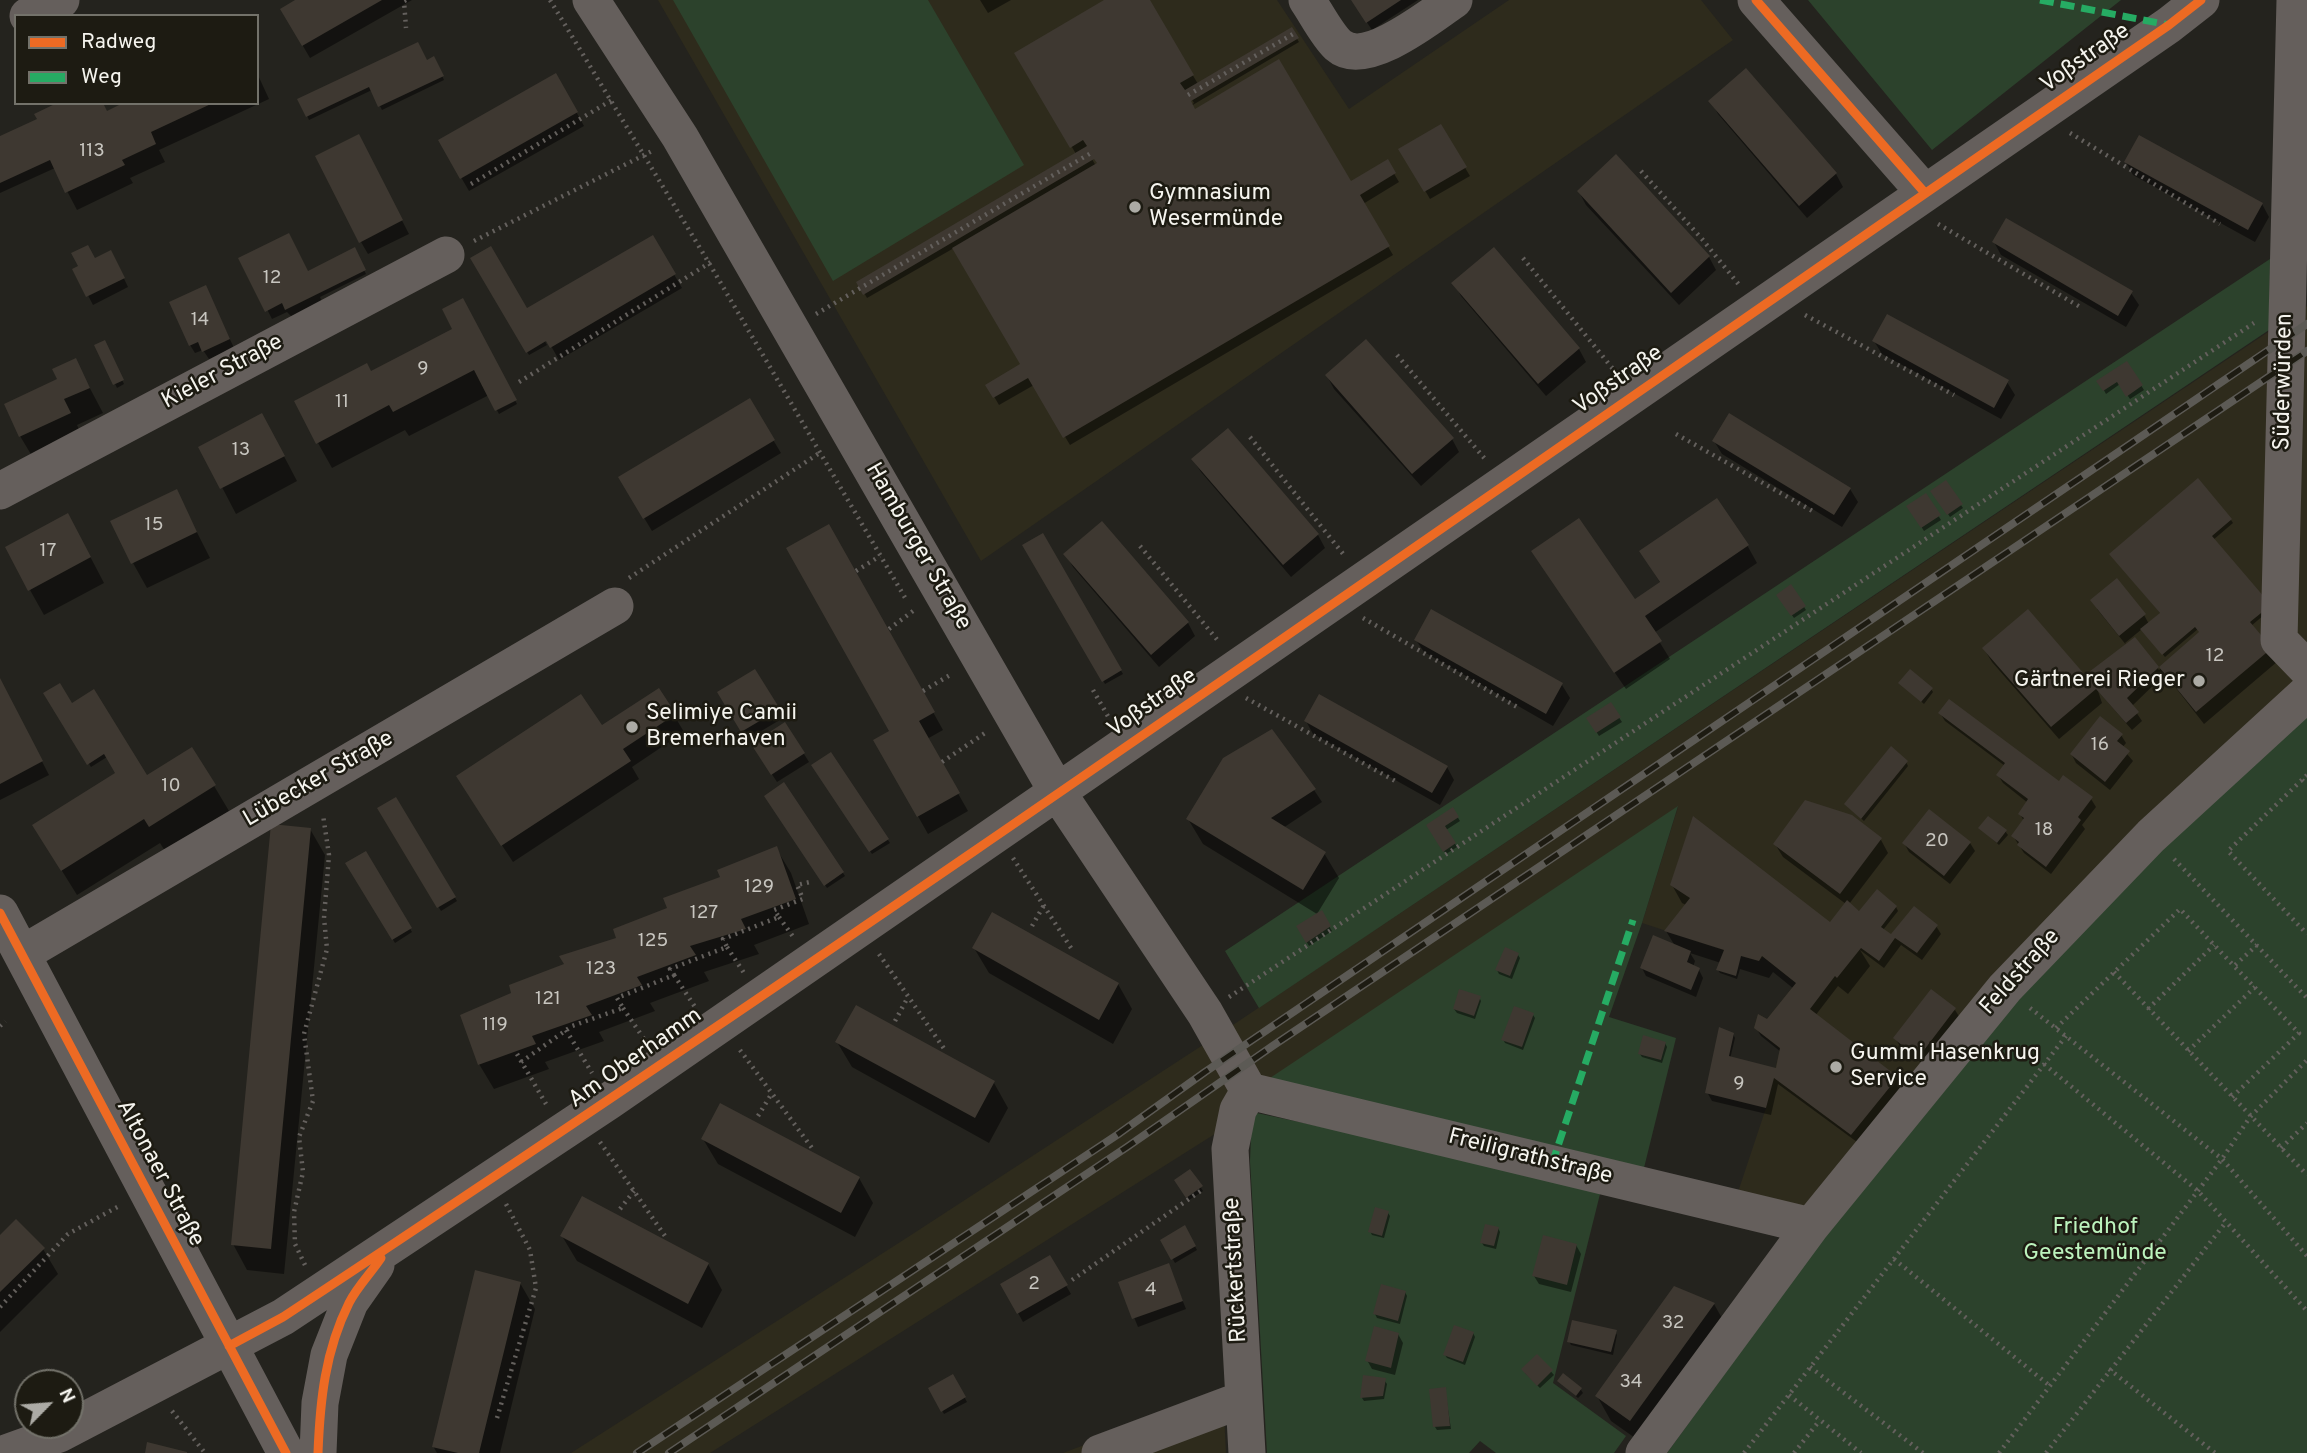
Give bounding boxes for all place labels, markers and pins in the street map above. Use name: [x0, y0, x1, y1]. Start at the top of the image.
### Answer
place label: Gymnasium Wesermünde: [1149, 180, 1283, 234]
marker: Gymnasium Wesermünde: [1127, 199, 1143, 215]
place label: Gärtnerei Rieger: [2014, 667, 2185, 695]
marker: Gärtnerei Rieger: [2191, 673, 2207, 689]
place label: Selimiye Camii Bremerhaven: [646, 700, 797, 754]
marker: Selimiye Camii Bremerhaven: [624, 719, 640, 735]
place label: Gummi Hasenkrug Service: [1850, 1040, 2040, 1094]
marker: Gummi Hasenkrug Service: [1828, 1059, 1844, 1075]

